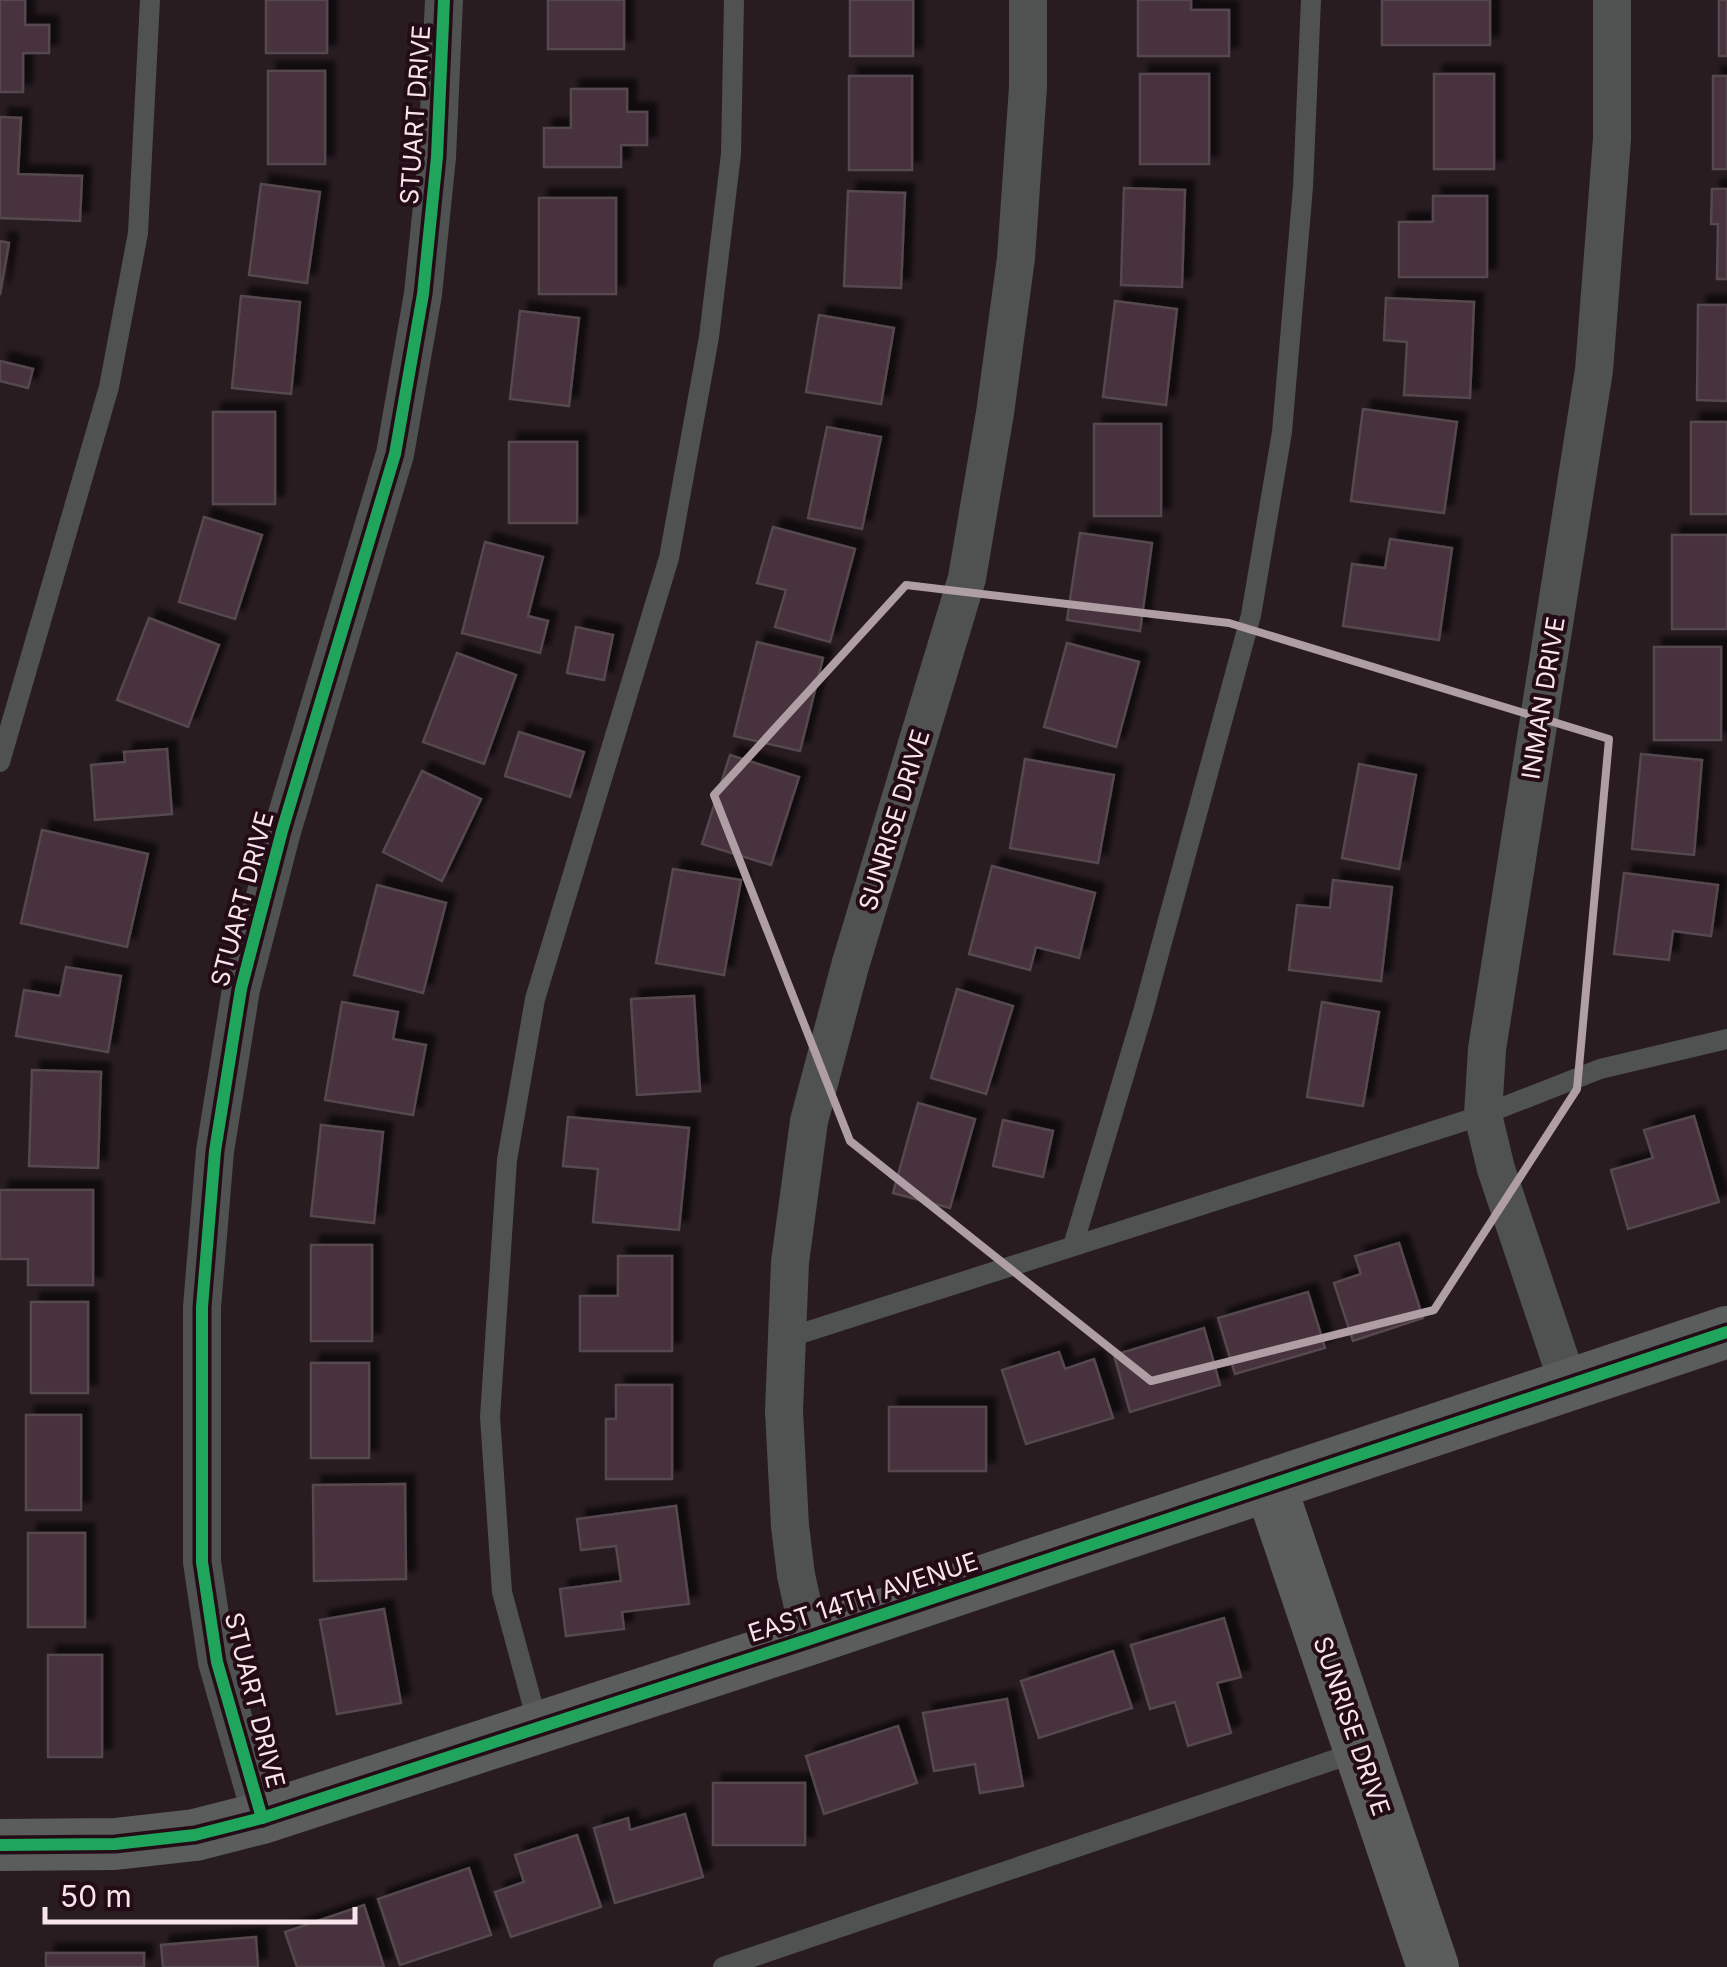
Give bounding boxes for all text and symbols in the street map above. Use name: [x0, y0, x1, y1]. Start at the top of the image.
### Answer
street label: STUART DRIVE: [394, 24, 436, 206]
street label: INMAN DRIVE: [1515, 614, 1571, 782]
street label: SUNRISE DRIVE: [852, 726, 936, 914]
street label: STUART DRIVE: [204, 808, 280, 990]
street label: EAST 14TH AVENUE: [744, 1546, 982, 1648]
street label: STUART DRIVE: [219, 1609, 291, 1791]
street label: SUNRISE DRIVE: [1307, 1632, 1397, 1820]
scale bar: [45, 1862, 355, 1924]
text: 50 m: [60, 1878, 132, 1914]

